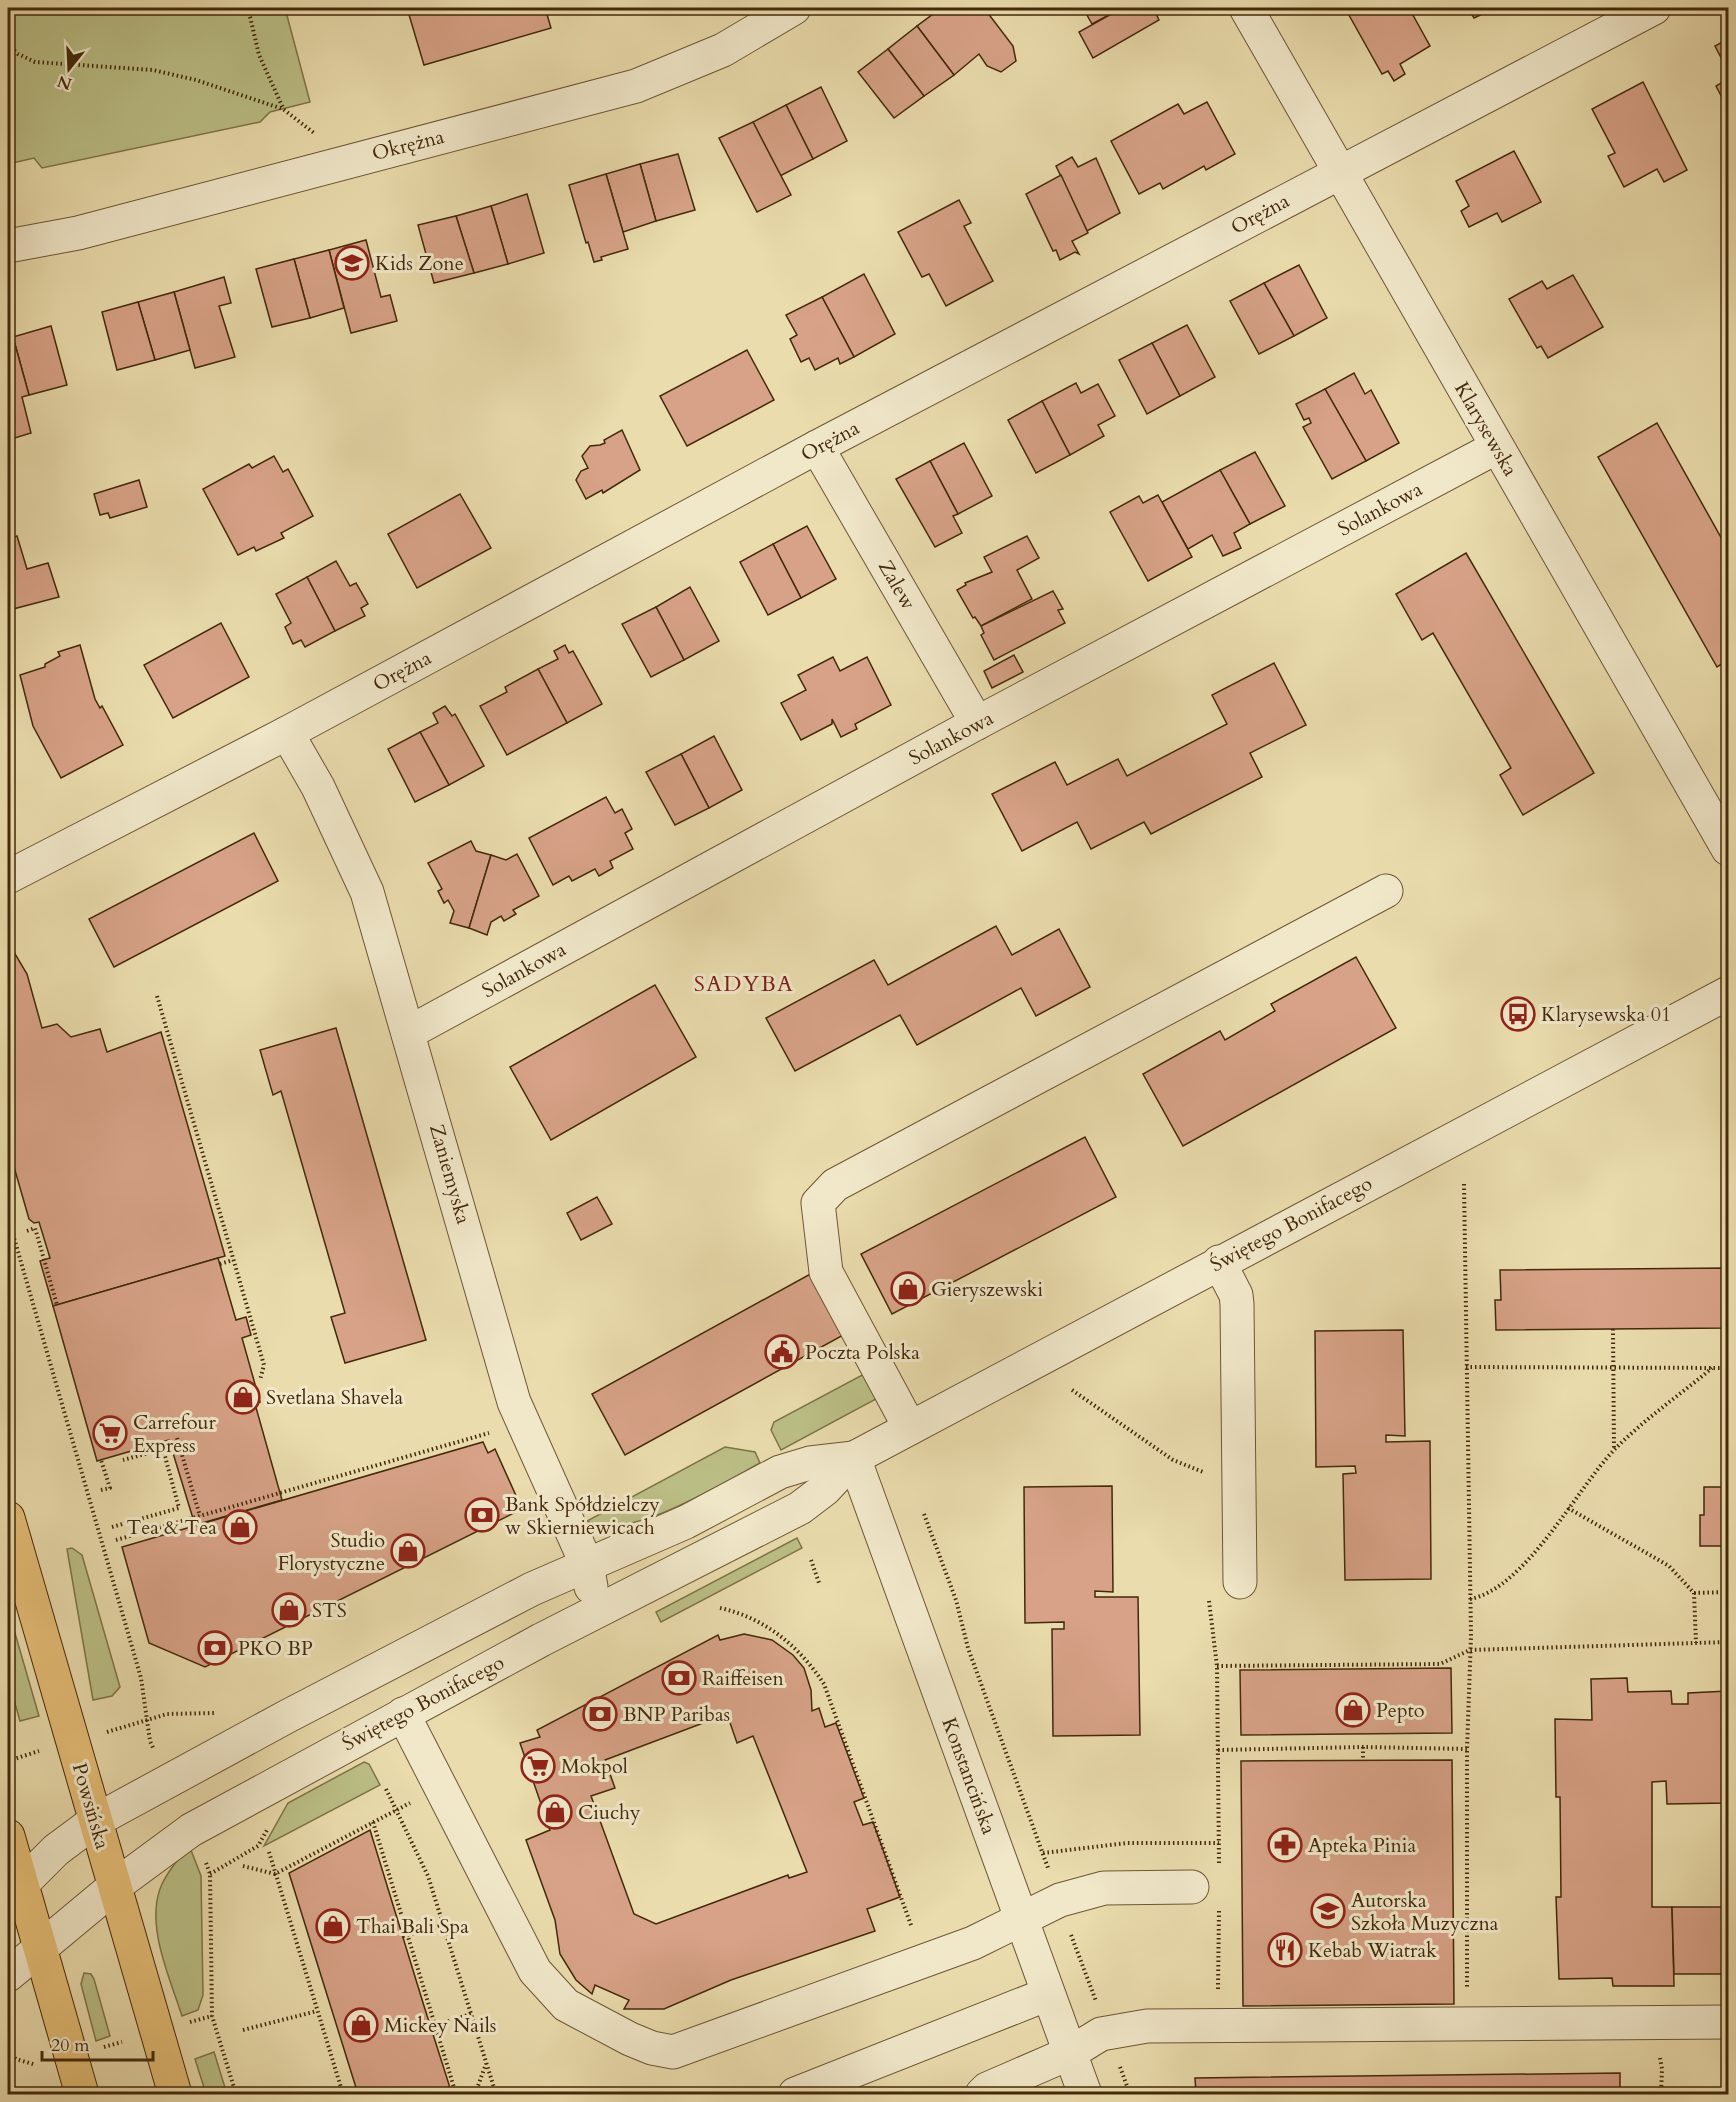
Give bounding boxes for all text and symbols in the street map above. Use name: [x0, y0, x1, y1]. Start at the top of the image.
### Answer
north arrow: [39, 39, 99, 99]
text: N: [55, 70, 75, 95]
street label: Okrężna: [369, 123, 447, 167]
street label: Orężna: [1226, 187, 1294, 241]
school or university icon: Kids Zone: [334, 245, 370, 281]
place label: Kids Zone: [375, 250, 464, 277]
street label: Klarysewska: [1448, 377, 1524, 481]
street label: Orężna: [796, 414, 864, 468]
street label: Solankowa: [1333, 475, 1427, 543]
street label: Zalew: [872, 555, 922, 615]
street label: Orężna: [368, 644, 436, 698]
street label: Solankowa: [904, 704, 998, 772]
street label: Solankowa: [477, 936, 571, 1004]
district label: SADYBA: [694, 969, 794, 999]
bus stop icon: Klarysewska 01: [1500, 996, 1536, 1032]
place label: Klarysewska 01: [1541, 1001, 1671, 1028]
street label: Zaniemyska: [423, 1121, 477, 1227]
street label: Świętego Bonifacego: [1205, 1170, 1377, 1278]
shop icon: Gieryszewski: [890, 1271, 926, 1307]
place label: Gieryszewski: [931, 1276, 1044, 1303]
public building icon: Poczta Polska: [764, 1334, 800, 1370]
place label: Poczta Polska: [805, 1339, 920, 1366]
shop icon: Svetlana Shavela: [225, 1379, 261, 1415]
place label: Svetlana Shavela: [266, 1384, 404, 1411]
place label: Carrefour Express: [133, 1409, 216, 1459]
supermarket icon: Carrefour Express: [92, 1415, 128, 1451]
place label: Bank Spółdzielczy w Skierniewicach: [505, 1491, 660, 1541]
bank icon: Bank Spółdzielczy w Skierniewicach: [464, 1497, 500, 1533]
shop icon: Tea & Tea: [222, 1509, 258, 1545]
place label: Tea & Tea: [127, 1514, 217, 1541]
place label: Studio Florystyczne: [278, 1527, 385, 1577]
shop icon: Studio Florystyczne: [390, 1533, 426, 1569]
shop icon: STS: [271, 1592, 307, 1628]
place label: STS: [312, 1597, 347, 1624]
bank icon: PKO BP: [197, 1630, 233, 1666]
place label: PKO BP: [238, 1635, 313, 1662]
street label: Świętego Bonifacego: [337, 1649, 509, 1757]
bank icon: Raiffeisen: [661, 1660, 697, 1696]
place label: Raiffeisen: [702, 1665, 785, 1692]
shop icon: Pepto: [1335, 1692, 1371, 1728]
bank icon: BNP Paribas: [582, 1696, 618, 1732]
place label: Pepto: [1376, 1697, 1425, 1724]
place label: BNP Paribas: [623, 1701, 730, 1728]
street label: Konstancińska: [935, 1714, 1003, 1838]
supermarket icon: Mokpol: [520, 1748, 556, 1784]
place label: Mokpol: [561, 1753, 628, 1780]
street label: Powsińska: [66, 1760, 116, 1853]
shop icon: Ciuchy: [537, 1794, 573, 1830]
place label: Ciuchy: [578, 1799, 641, 1826]
pharmacy icon: Apteka Pinia: [1267, 1827, 1303, 1863]
place label: Apteka Pinia: [1308, 1832, 1416, 1859]
place label: Autorska Szkoła Muzyczna: [1351, 1887, 1499, 1937]
school or university icon: Autorska Szkoła Muzyczna: [1310, 1893, 1346, 1929]
shop icon: Thai Bali Spa: [315, 1908, 351, 1944]
place label: Thai Bali Spa: [356, 1913, 469, 1940]
restaurant icon: Kebab Wiatrak: [1267, 1932, 1303, 1968]
place label: Kebab Wiatrak: [1308, 1937, 1437, 1964]
shop icon: Mickey Nails: [343, 2007, 379, 2043]
place label: Mickey Nails: [384, 2012, 496, 2039]
scale bar: [42, 2024, 153, 2062]
text: 20 m: [51, 2033, 90, 2058]

